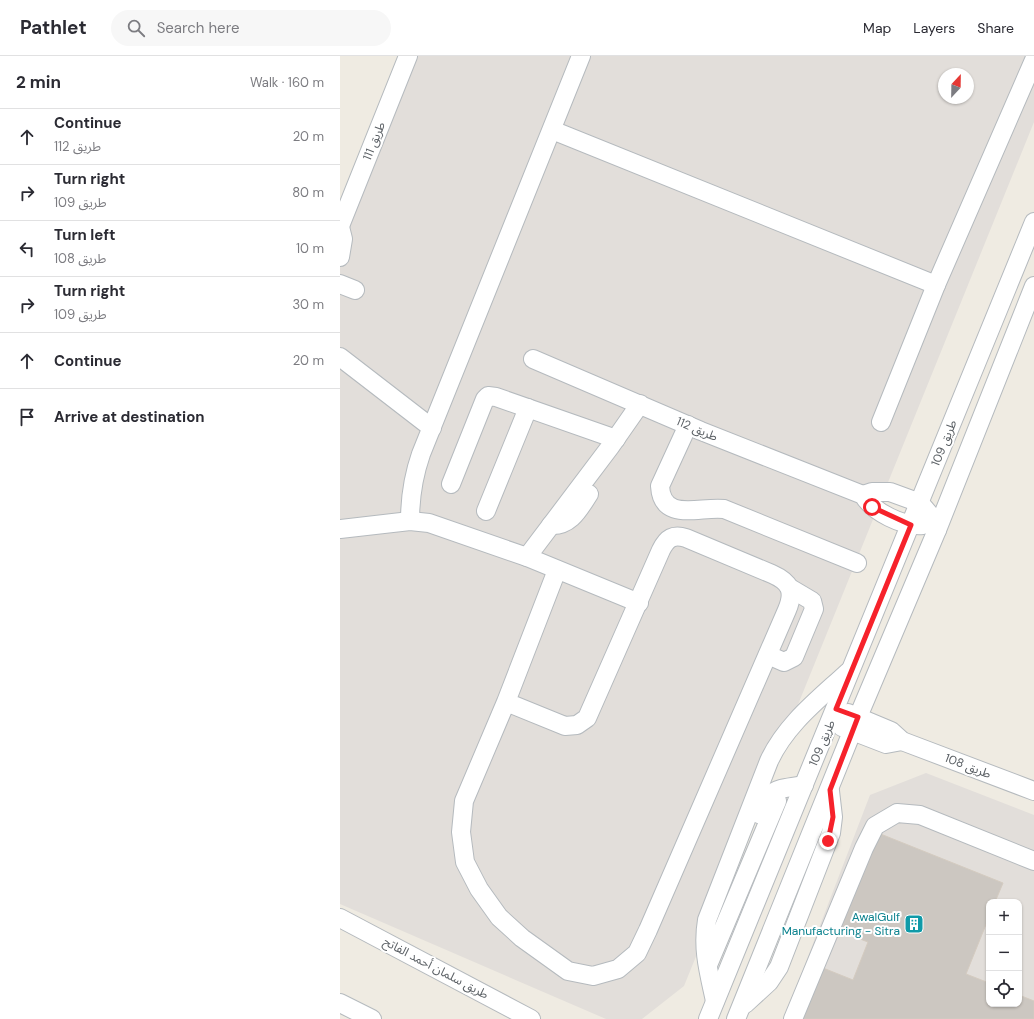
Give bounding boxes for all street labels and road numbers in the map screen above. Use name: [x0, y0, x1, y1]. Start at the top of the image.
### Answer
street label: طريق 111: [359, 119, 389, 163]
street label: طريق 112: [674, 413, 720, 445]
street label: طريق 109: [927, 418, 961, 468]
street label: طريق 109: [805, 718, 839, 768]
street label: طريق 108: [943, 750, 993, 782]
street label: طريق سلمان أحمد الفاتح: [380, 933, 491, 1003]

